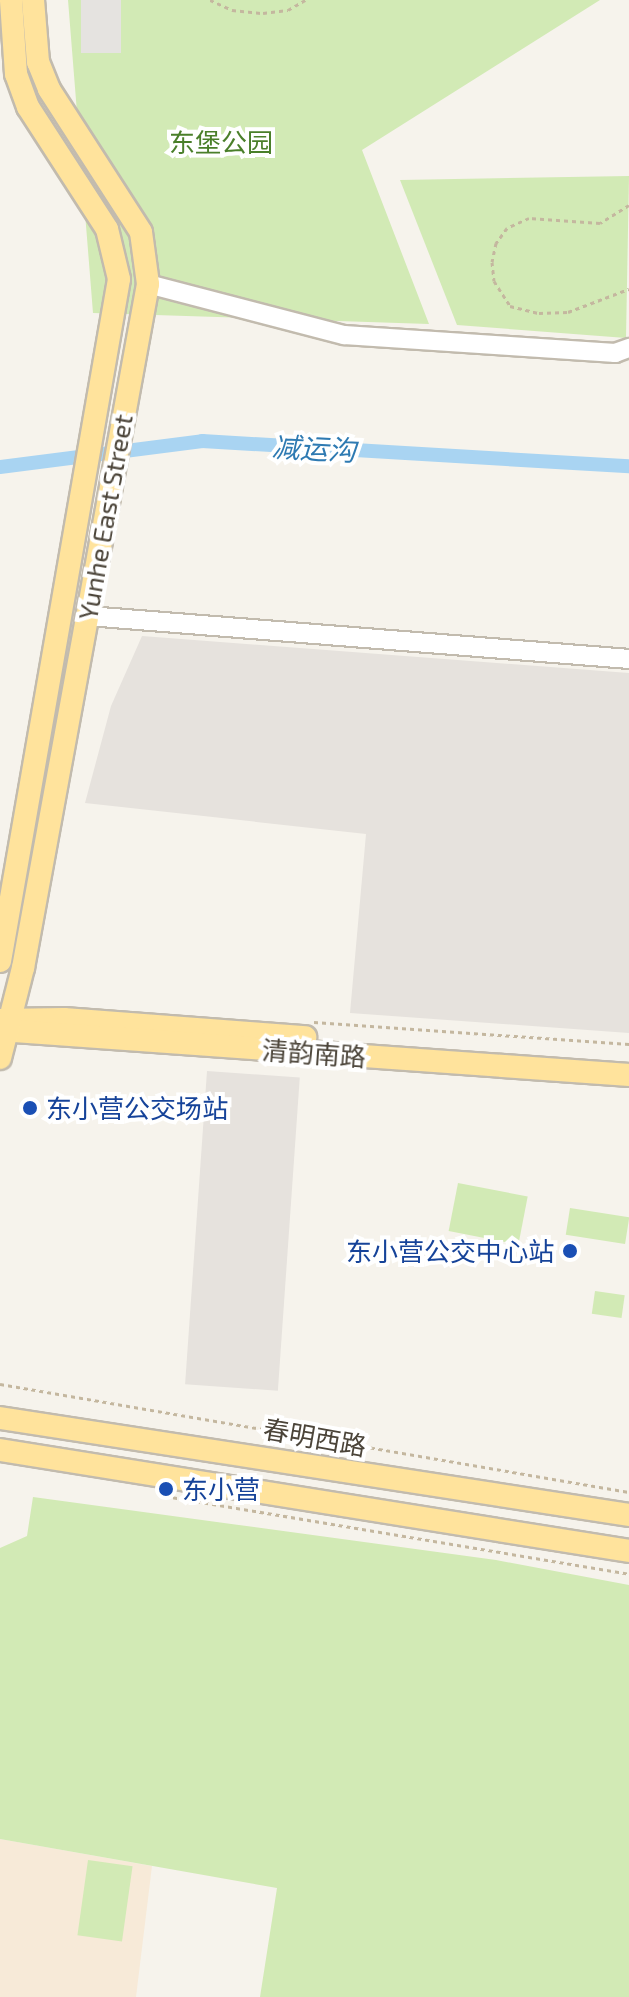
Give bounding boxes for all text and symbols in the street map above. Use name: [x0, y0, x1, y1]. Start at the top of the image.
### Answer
park label: 东堡公园: [169, 126, 273, 158]
street label: Yunhe East Street: [72, 412, 138, 622]
water label: 减运沟: [271, 429, 357, 467]
street label: 清韵南路: [261, 1034, 367, 1072]
place label: 东小营公交场站: [46, 1092, 228, 1124]
marker: 东小营公交场站: [21, 1099, 39, 1117]
place label: 东小营公交中心站: [346, 1235, 554, 1267]
marker: 东小营公交中心站: [561, 1242, 579, 1260]
street label: 春明西路: [261, 1413, 369, 1461]
place label: 东小营: [182, 1473, 260, 1505]
marker: 东小营: [157, 1480, 175, 1498]

